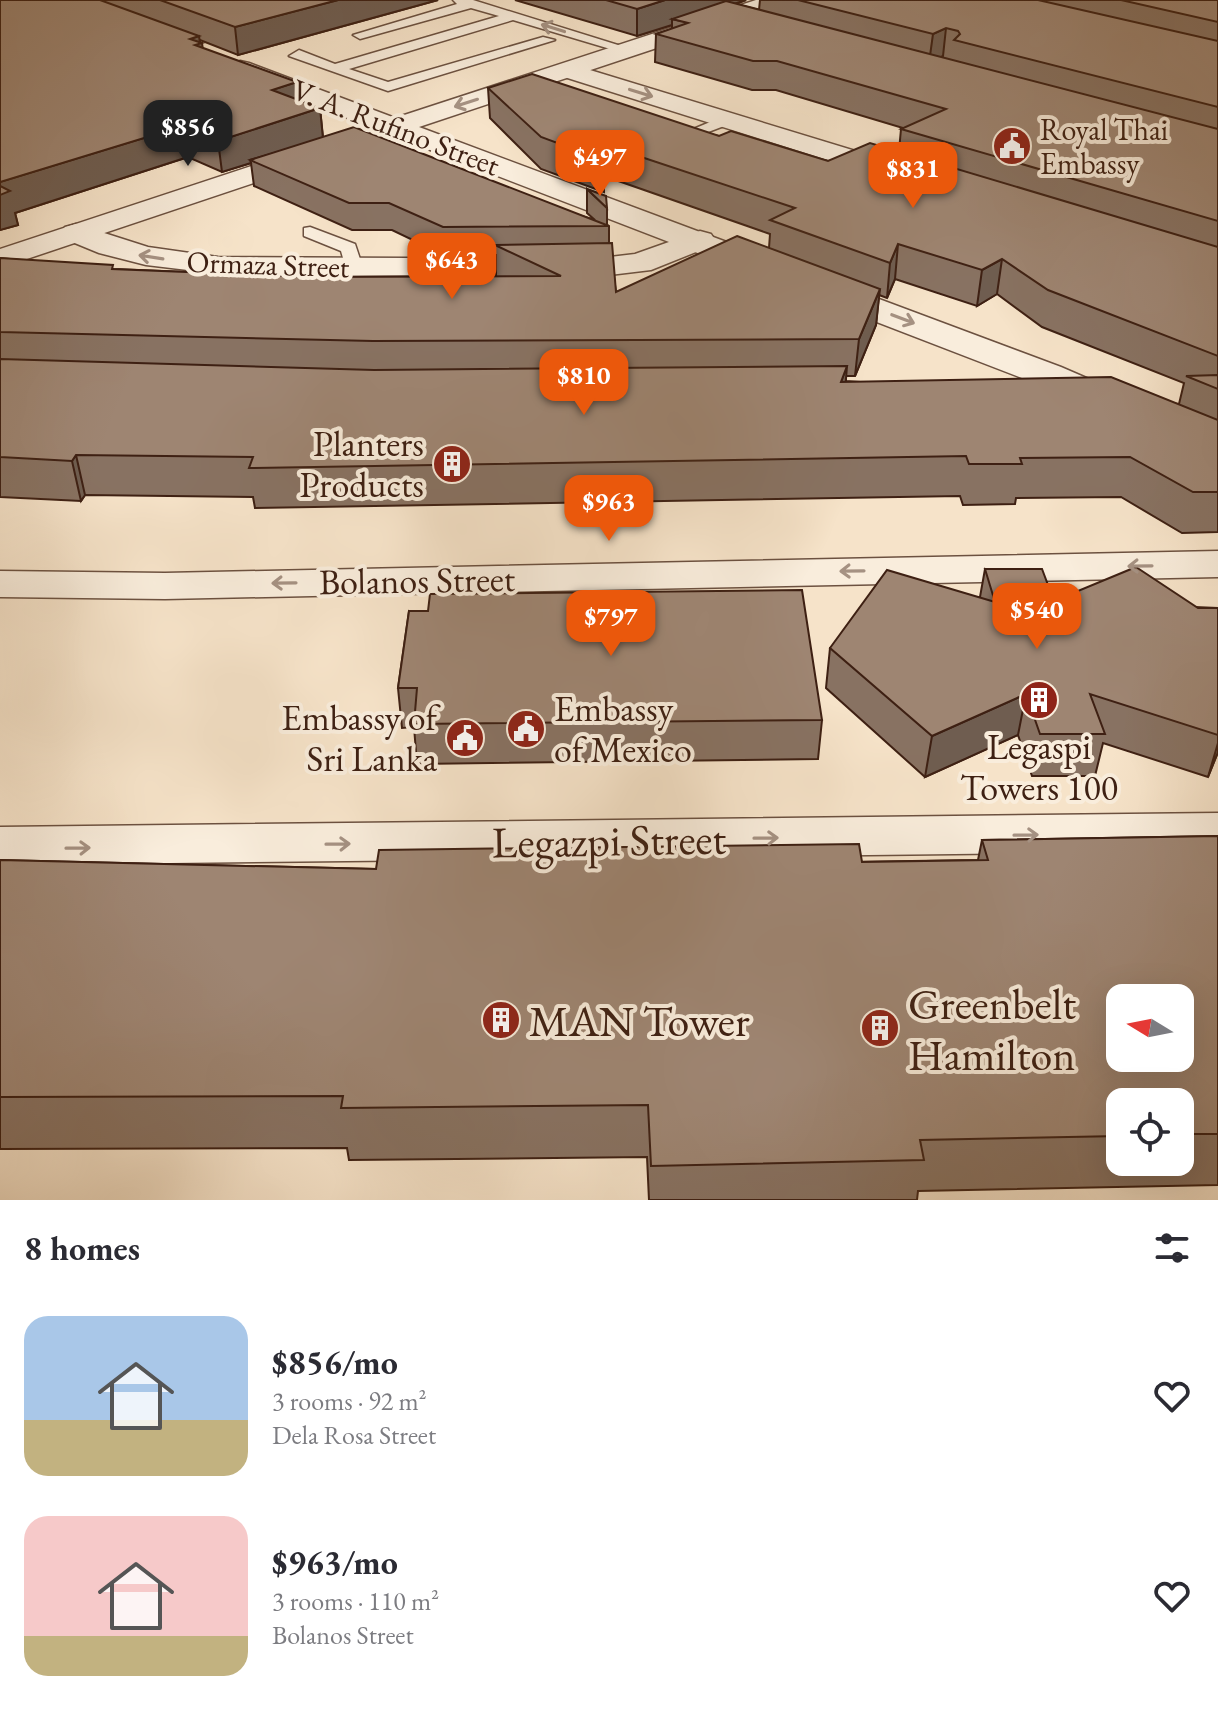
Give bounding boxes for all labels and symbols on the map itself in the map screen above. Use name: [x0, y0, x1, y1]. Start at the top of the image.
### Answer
one-way arrow: [540, 20, 566, 35]
street label: V. A. Rufino Street: [287, 70, 506, 185]
one-way arrow: [629, 87, 654, 102]
one-way arrow: [453, 96, 479, 111]
pin: $856: [141, 100, 235, 168]
place label: Royal Thai Embassy: [1040, 110, 1168, 183]
public building icon: Royal Thai Embassy: [991, 125, 1033, 167]
pin: $497: [553, 130, 647, 198]
pin: $831: [866, 142, 960, 210]
pin: $643: [405, 233, 499, 301]
street label: Ormaza Street: [186, 242, 351, 286]
one-way arrow: [139, 249, 164, 264]
one-way arrow: [890, 313, 915, 327]
pin: $810: [537, 349, 631, 417]
place label: Planters Products: [300, 420, 424, 508]
building icon: Planters Products: [431, 443, 473, 485]
pin: $963: [562, 475, 656, 543]
street label: Bolanos Street: [319, 555, 516, 605]
one-way arrow: [1127, 558, 1154, 573]
one-way arrow: [839, 564, 866, 579]
one-way arrow: [271, 575, 298, 591]
pin: $540: [990, 583, 1084, 651]
pin: $797: [564, 590, 658, 658]
building icon: Legaspi Towers 100: [1018, 679, 1060, 721]
place label: Embassy of Mexico: [554, 685, 692, 773]
place label: Embassy of Sri Lanka: [281, 694, 442, 782]
public building icon: Embassy of Mexico: [505, 708, 547, 750]
public building icon: Embassy of Sri Lanka: [444, 717, 486, 759]
place label: Legaspi Towers 100: [960, 723, 1118, 811]
street label: Legazpi Street: [491, 809, 727, 871]
one-way arrow: [1012, 827, 1039, 842]
one-way arrow: [752, 830, 779, 846]
one-way arrow: [324, 836, 351, 852]
one-way arrow: [64, 840, 91, 855]
place label: Greenbelt Hamilton: [908, 975, 1076, 1083]
north arrow: [1106, 984, 1194, 1072]
place label: MAN Tower: [529, 992, 750, 1049]
building icon: MAN Tower: [480, 999, 522, 1041]
building icon: Greenbelt Hamilton: [859, 1007, 901, 1049]

